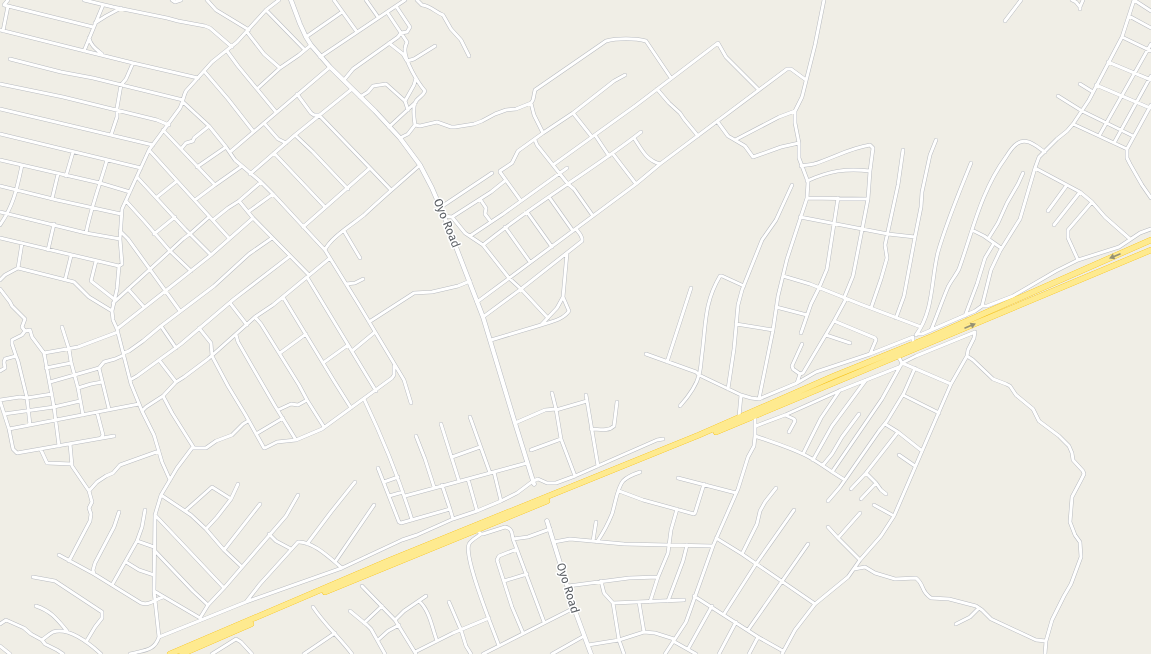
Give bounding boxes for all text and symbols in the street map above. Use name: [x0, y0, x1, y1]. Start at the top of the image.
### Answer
street label: Oyo Road: [431, 196, 463, 250]
one-way arrow: [1109, 253, 1121, 259]
one-way arrow: [964, 323, 976, 329]
street label: Oyo Road: [554, 561, 582, 615]

